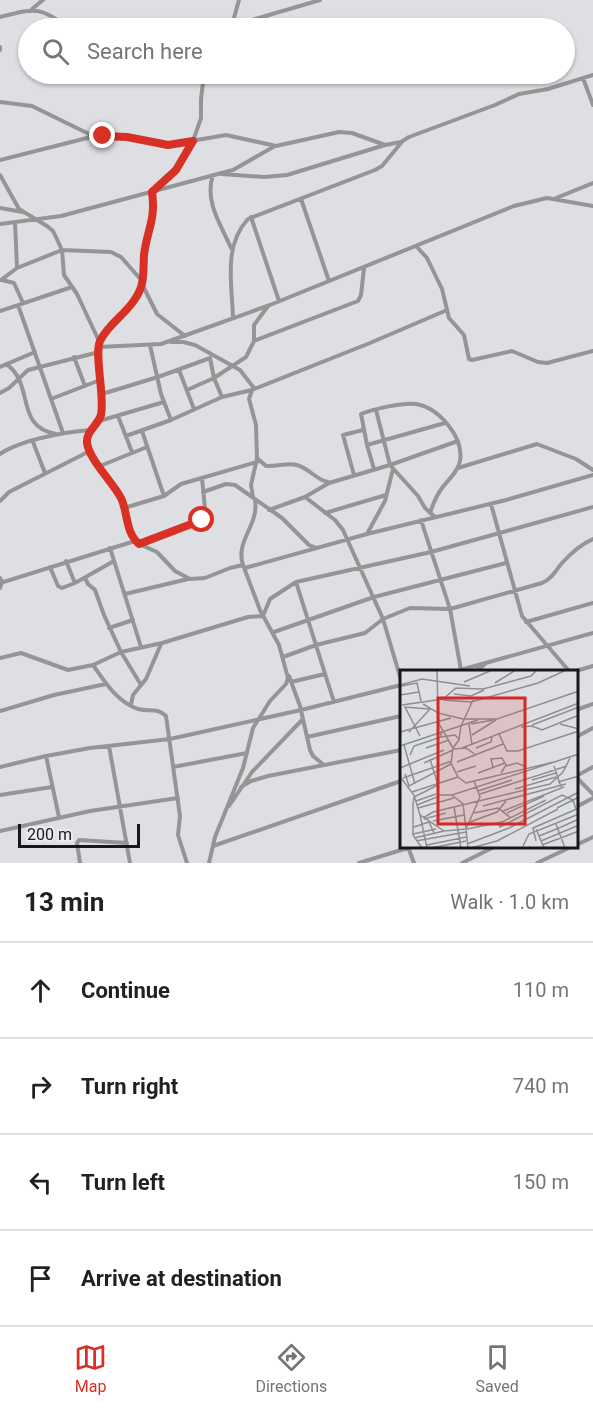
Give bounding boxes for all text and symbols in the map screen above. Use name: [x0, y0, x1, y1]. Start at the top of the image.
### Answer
search box: [18, 18, 575, 84]
icon: search: [39, 35, 72, 68]
text: Search here: [87, 39, 203, 64]
route end: [89, 122, 115, 148]
route start: [188, 506, 214, 532]
inset map: [400, 670, 578, 848]
scale bar: [18, 821, 140, 848]
text: 200 m: [27, 825, 72, 844]
text: 13 min: [24, 887, 104, 917]
text: Walk · 1.0 km: [450, 890, 569, 914]
icon: ahead: [24, 974, 57, 1007]
text: Continue: [81, 978, 170, 1003]
text: 110 m: [513, 978, 569, 1002]
icon: right: [24, 1070, 57, 1103]
text: Turn right: [81, 1074, 178, 1099]
text: 740 m: [513, 1074, 569, 1098]
icon: left: [24, 1166, 57, 1199]
text: Turn left: [81, 1170, 165, 1195]
text: 150 m: [513, 1170, 569, 1194]
icon: arrive: [24, 1262, 57, 1295]
text: Arrive at destination: [81, 1266, 282, 1291]
tab: Map: [74, 1341, 107, 1396]
tab: Directions: [255, 1341, 327, 1396]
tab: Saved: [476, 1341, 519, 1396]

